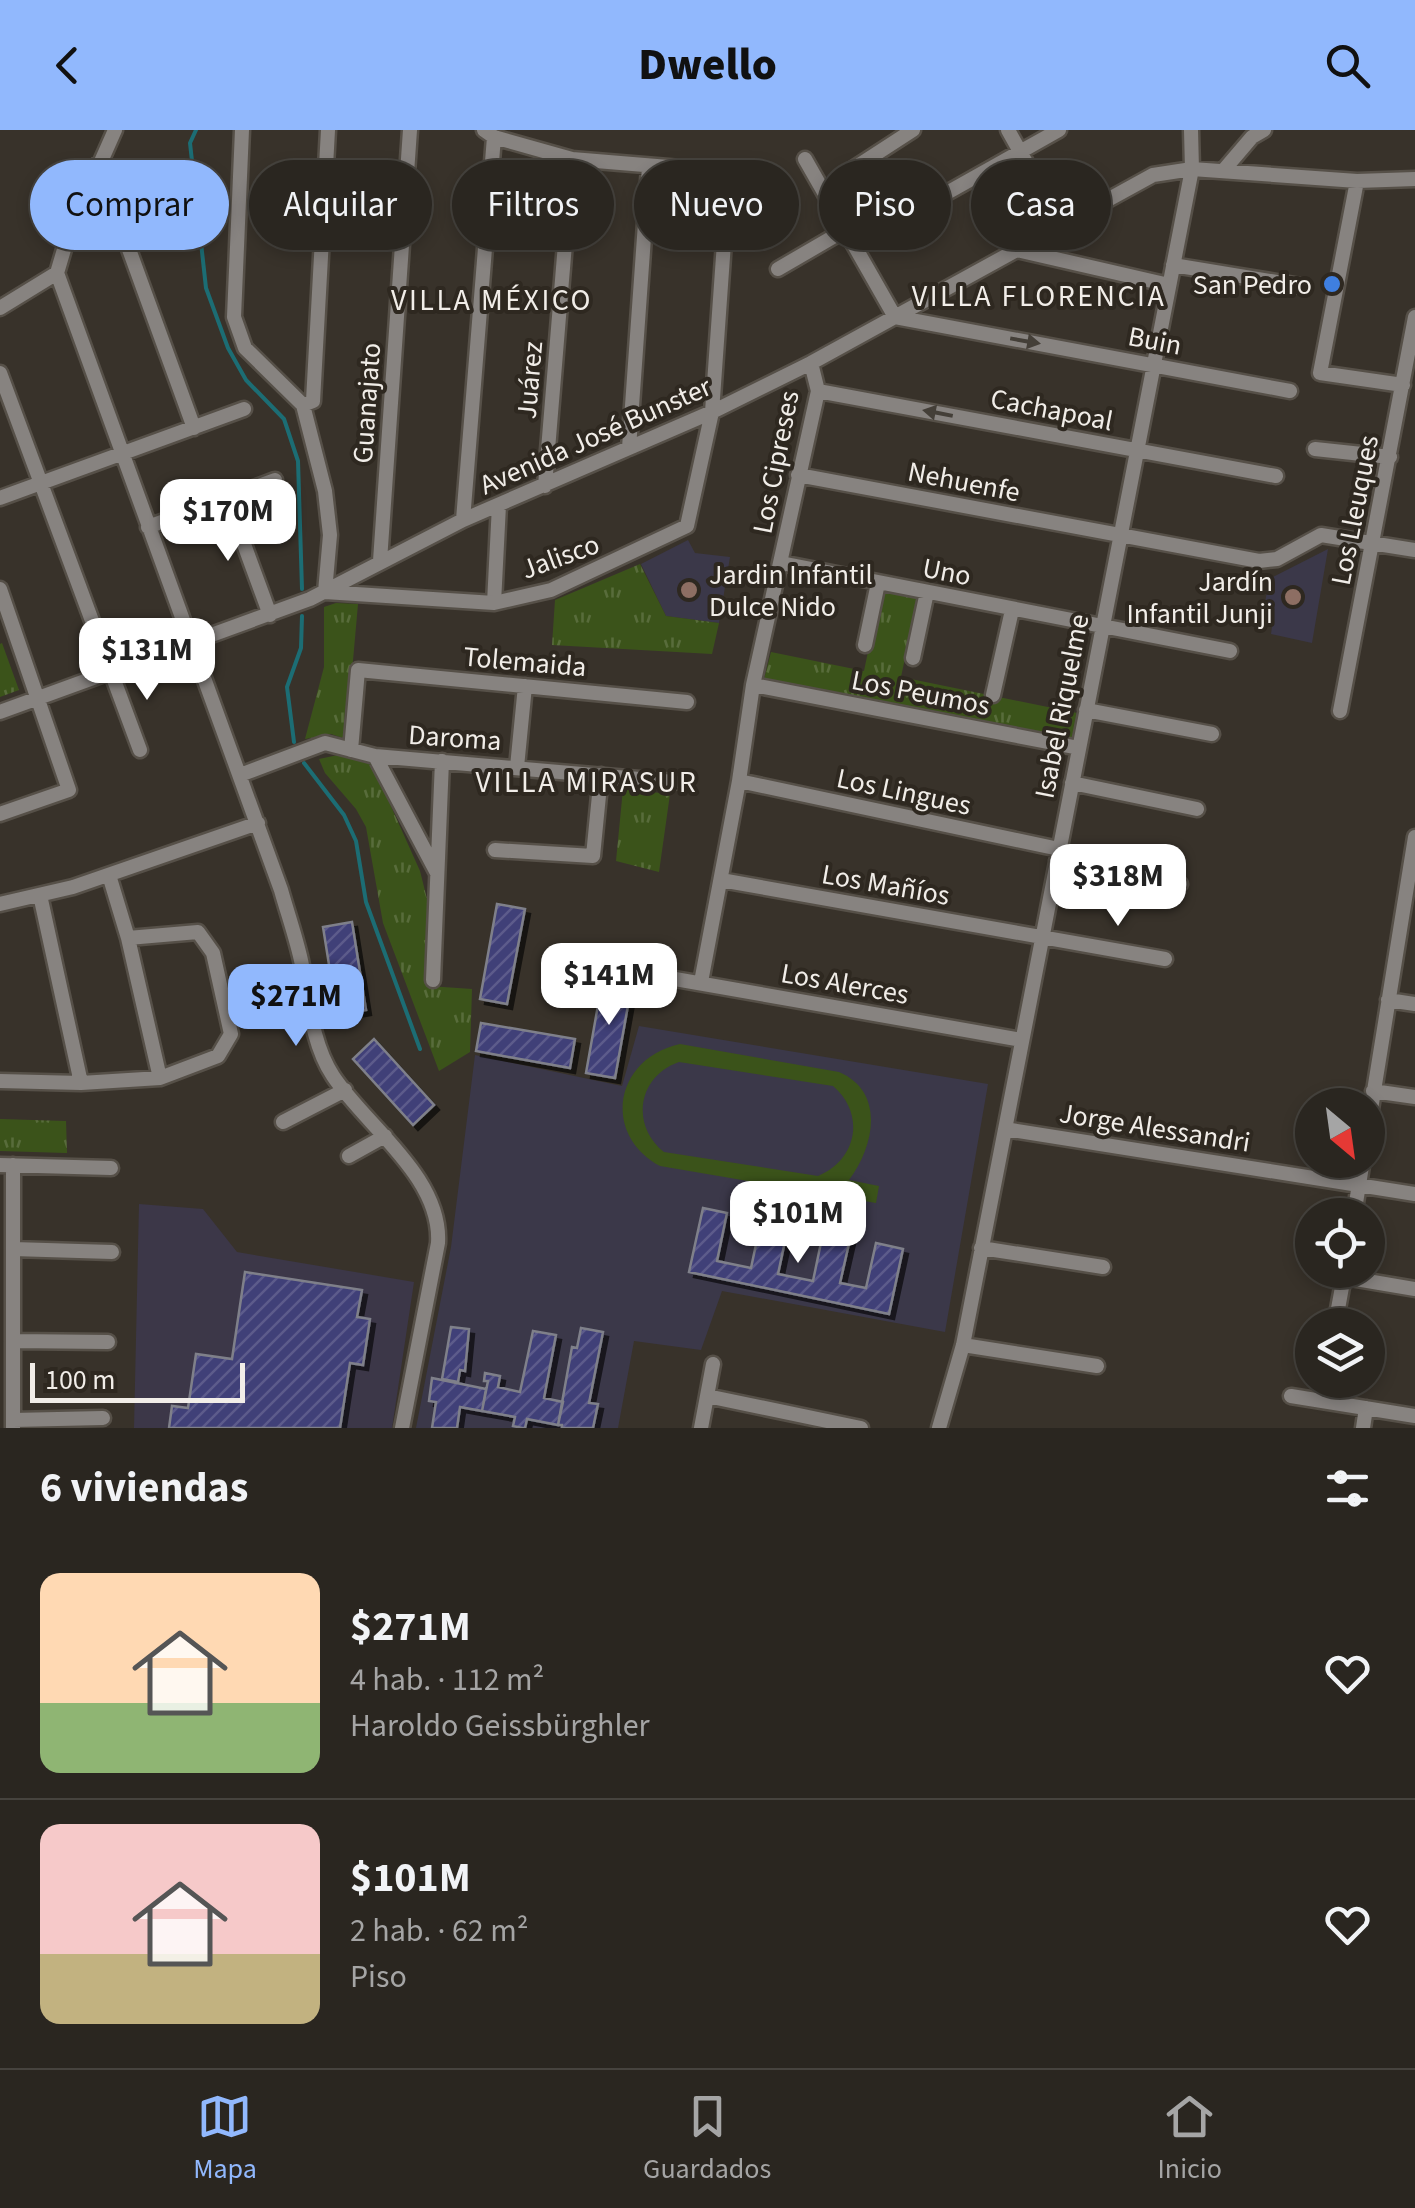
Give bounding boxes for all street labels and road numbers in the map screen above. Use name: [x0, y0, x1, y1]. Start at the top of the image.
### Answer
street label: Buin: [1125, 316, 1185, 366]
street label: Juárez: [507, 339, 553, 421]
street label: Guanajato: [343, 341, 391, 465]
street label: Avenida José Bunster: [473, 367, 718, 505]
street label: Cachapoal: [987, 379, 1116, 441]
street label: Los Cipreses: [743, 387, 809, 537]
street label: Los Lleuques: [1321, 432, 1389, 589]
street label: Nehuenfe: [904, 452, 1023, 512]
street label: Jalisco: [516, 524, 605, 590]
street label: Uno: [919, 548, 974, 596]
street label: Isabel Riquelme: [1025, 611, 1099, 802]
street label: Tolemaida: [462, 637, 588, 687]
street label: Los Peumos: [848, 660, 993, 726]
street label: Daroma: [407, 715, 503, 761]
street label: Los Lingues: [833, 758, 975, 826]
street label: Los Mañíos: [819, 854, 953, 916]
street label: Los Alerces: [778, 953, 912, 1015]
street label: Jorge Alessandri: [1057, 1093, 1253, 1163]

